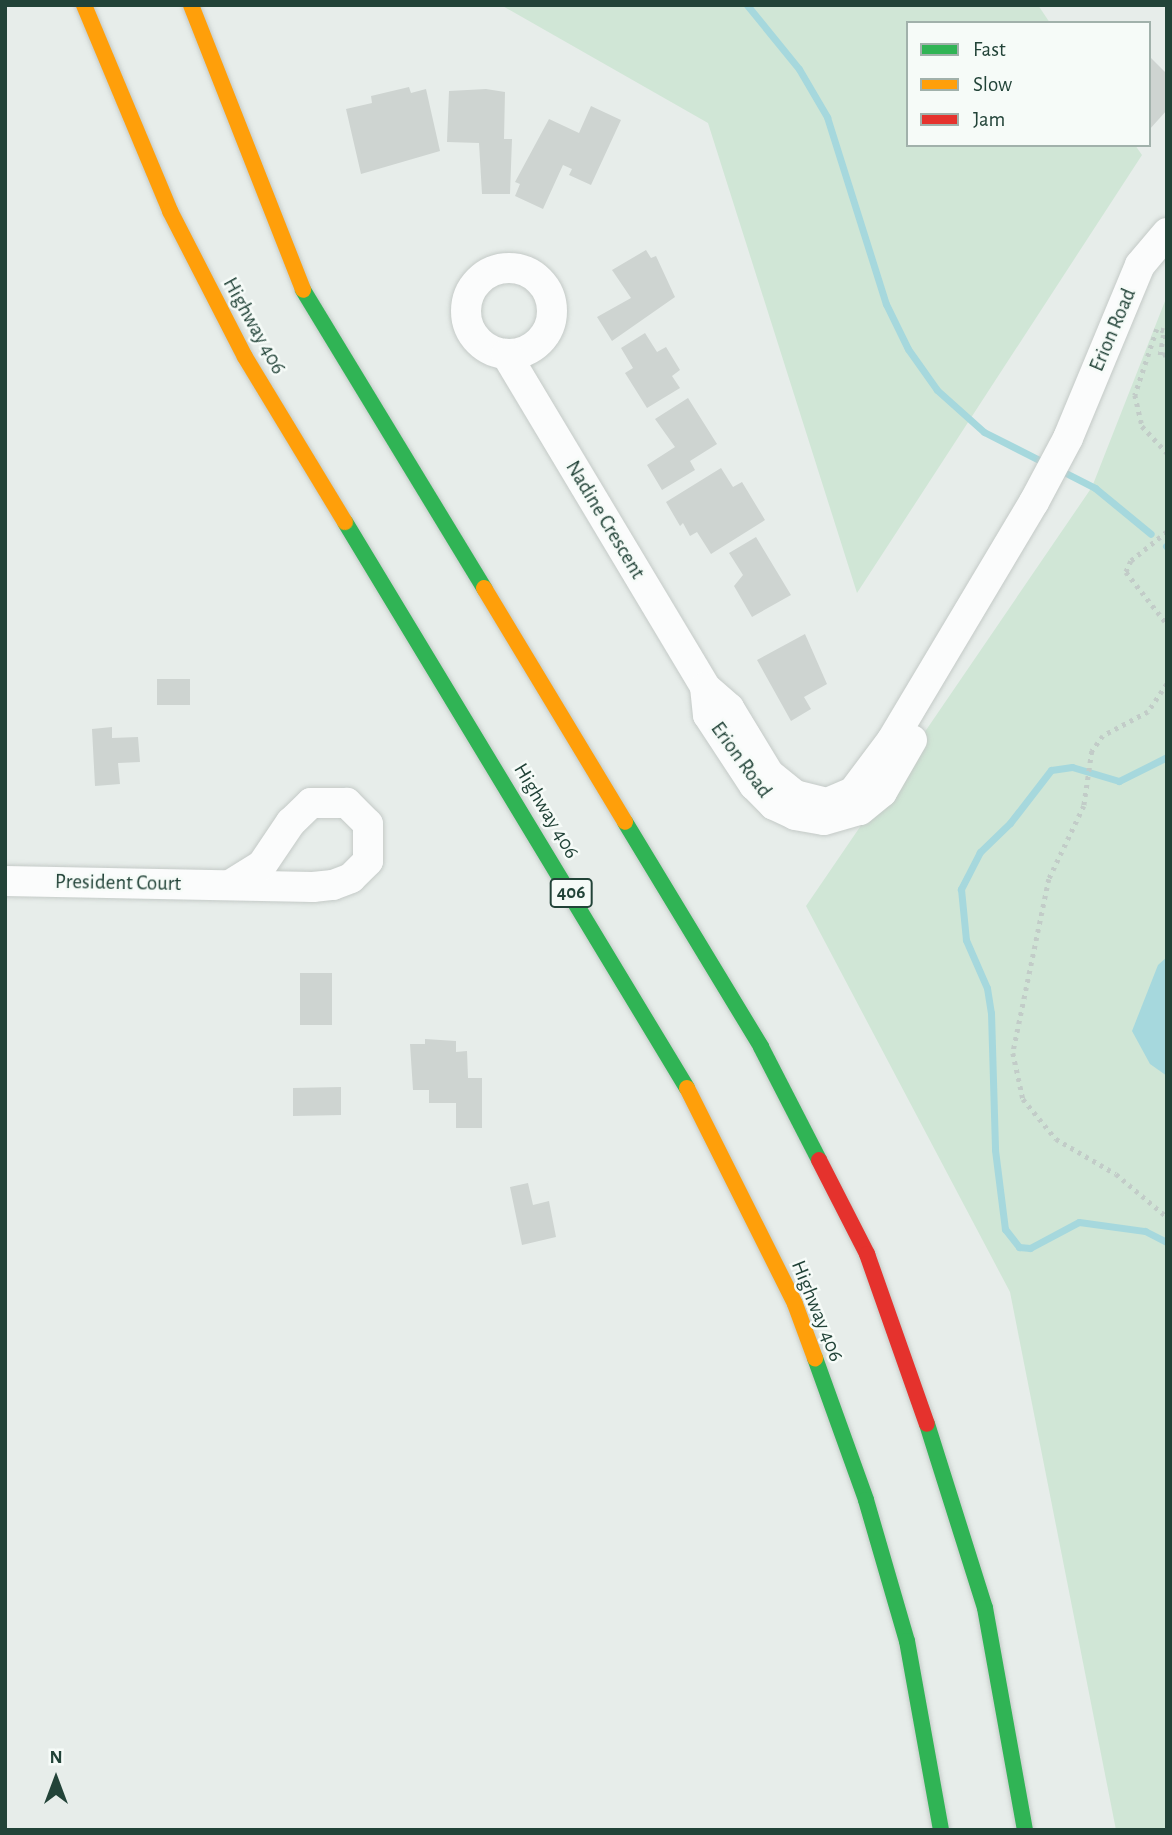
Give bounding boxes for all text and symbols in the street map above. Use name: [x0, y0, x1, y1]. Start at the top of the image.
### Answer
legend: [906, 21, 1151, 147]
text: Fast: [973, 39, 1006, 60]
text: Slow: [973, 74, 1012, 95]
text: Jam: [973, 109, 1005, 130]
street label: Highway 406: [217, 273, 291, 379]
street label: Erion Road: [1084, 285, 1142, 375]
street label: Nadine Crescent: [560, 456, 650, 584]
street label: Erion Road: [705, 717, 777, 803]
street label: Highway 406: [508, 759, 584, 863]
street label: President Court: [55, 869, 181, 897]
road number: 406: [548, 878, 594, 908]
street label: Highway 406: [785, 1257, 849, 1365]
north arrow: [21, 1744, 91, 1814]
text: N: [49, 1748, 63, 1767]

